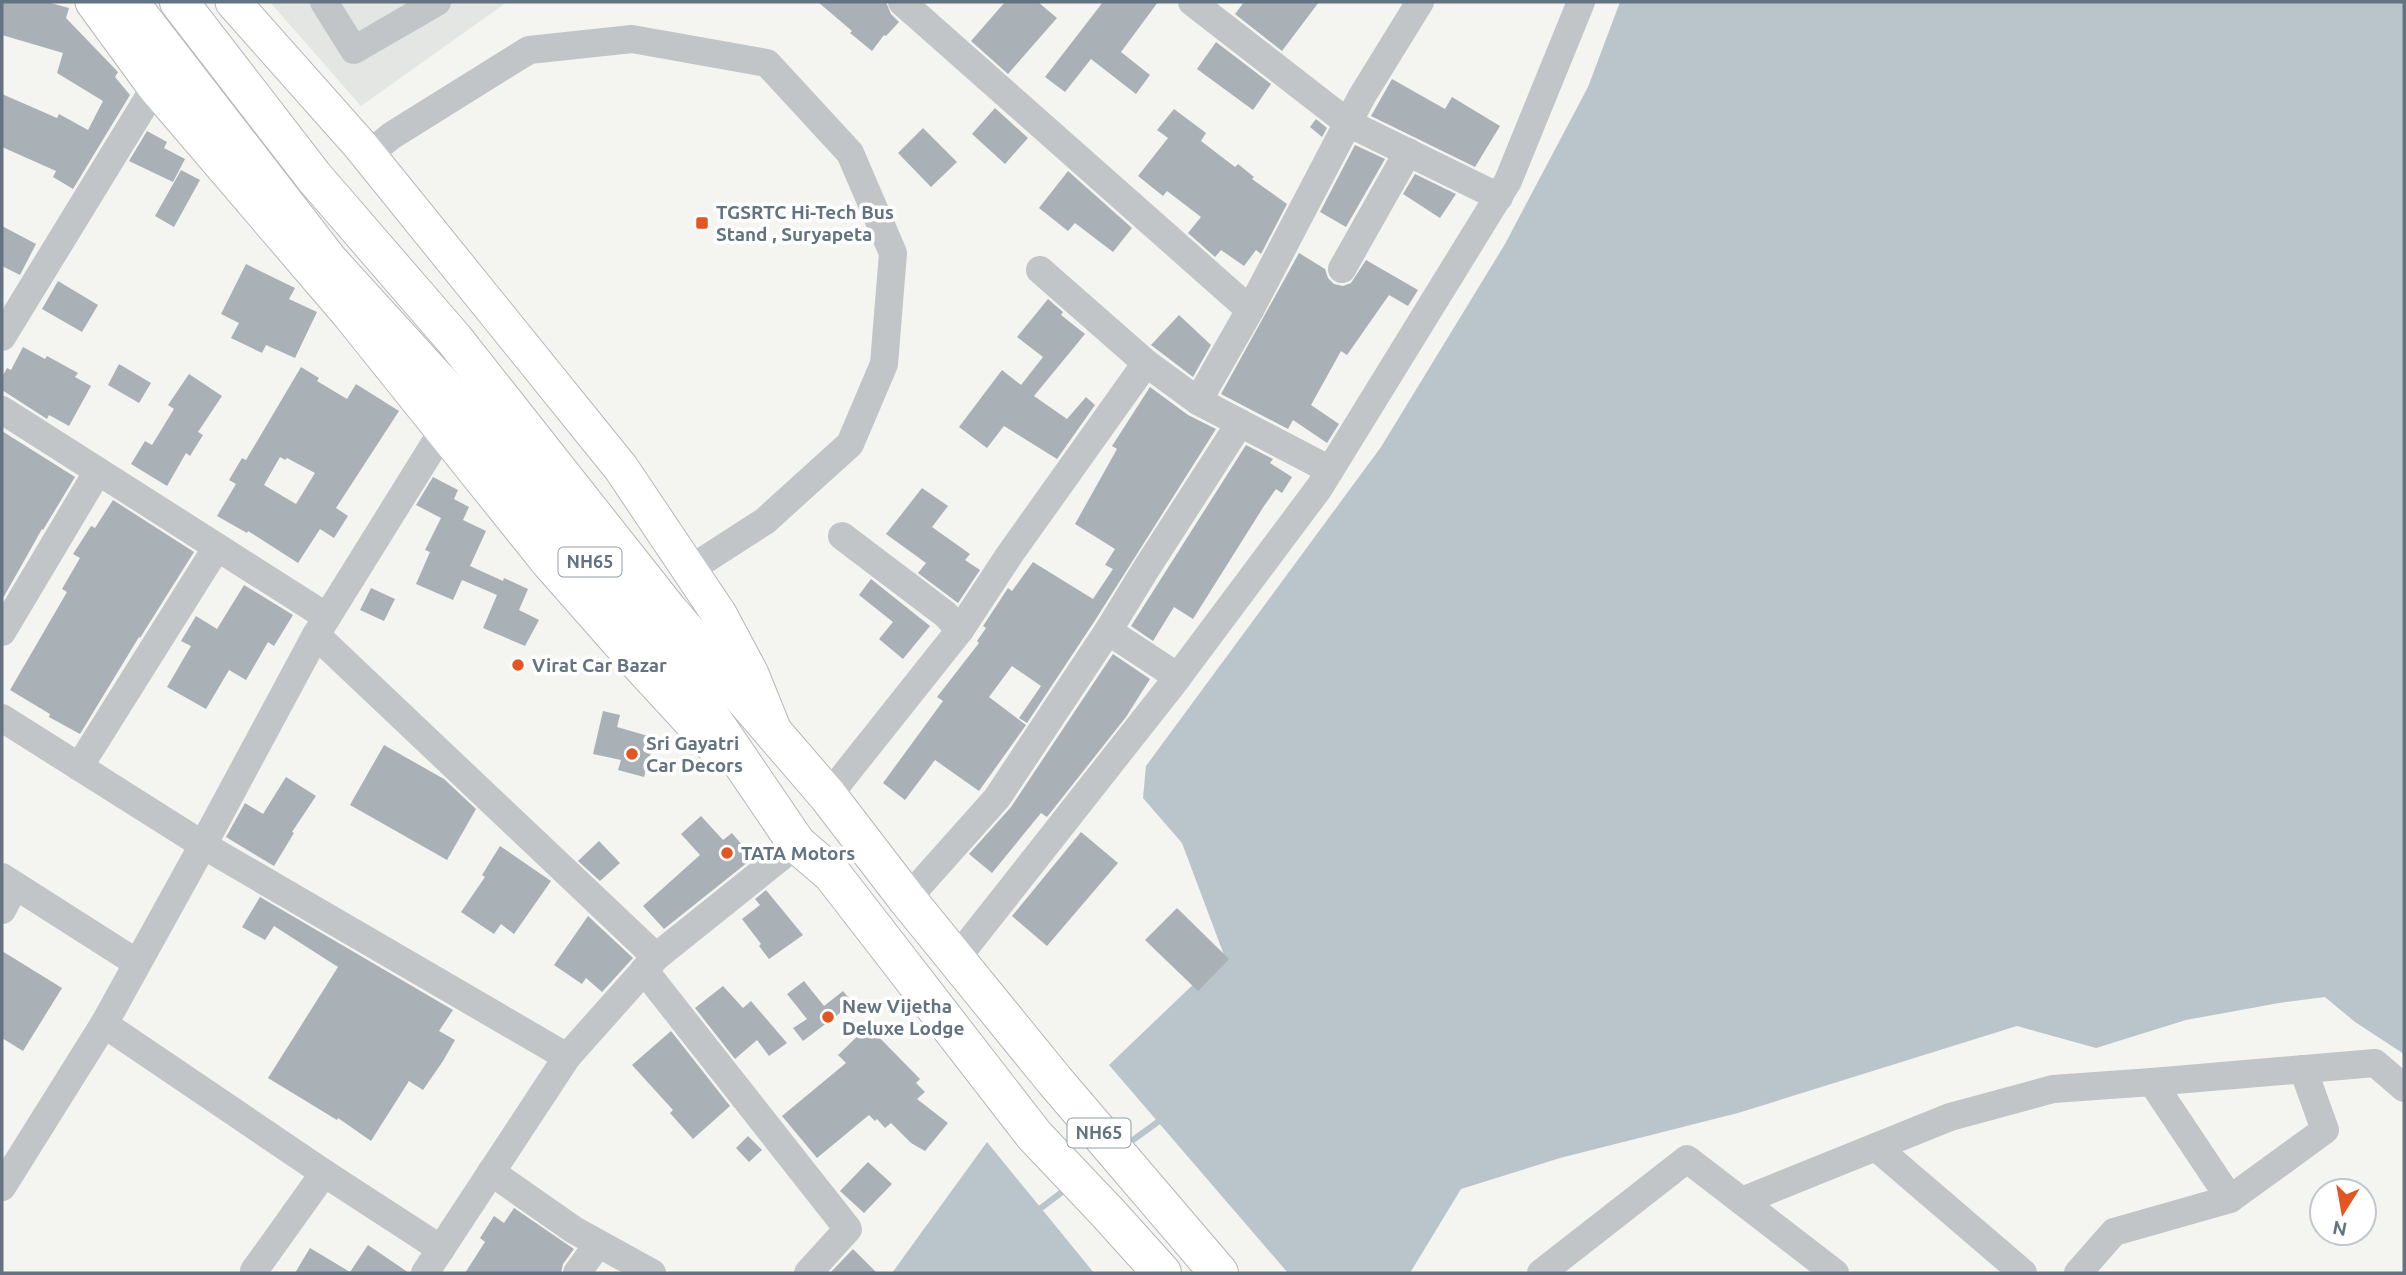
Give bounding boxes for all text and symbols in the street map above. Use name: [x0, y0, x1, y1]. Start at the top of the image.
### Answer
place label: TGSRTC Hi-Tech Bus Stand , Suryapeta: [716, 201, 894, 245]
marker: TGSRTC Hi-Tech Bus Stand , Suryapeta: [694, 215, 710, 231]
road number: NH65: [558, 548, 622, 576]
place label: Virat Car Bazar: [532, 654, 667, 676]
marker: Virat Car Bazar: [510, 657, 526, 673]
place label: Sri Gayatri Car Decors: [646, 732, 743, 776]
marker: Sri Gayatri Car Decors: [624, 746, 640, 762]
place label: TATA Motors: [741, 842, 855, 864]
marker: TATA Motors: [719, 845, 735, 861]
place label: New Vijetha Deluxe Lodge: [842, 995, 964, 1039]
marker: New Vijetha Deluxe Lodge: [820, 1009, 836, 1025]
road number: NH65: [1068, 1118, 1130, 1148]
north arrow: [2308, 1177, 2378, 1247]
text: N: [2331, 1217, 2349, 1241]

